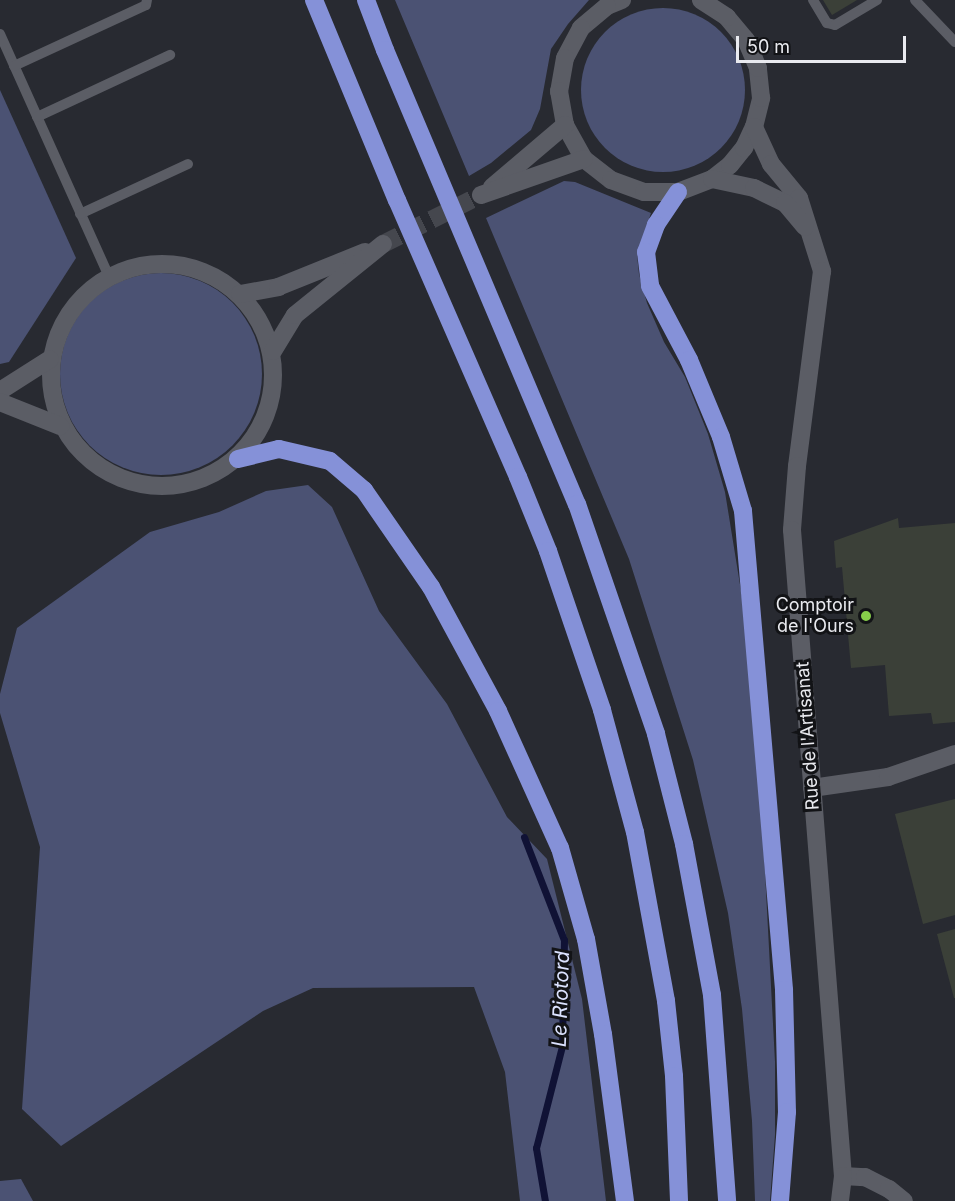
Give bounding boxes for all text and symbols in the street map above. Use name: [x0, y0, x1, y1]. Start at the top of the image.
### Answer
scale bar: [739, 24, 908, 62]
text: 50 m: [747, 36, 790, 57]
place label: Comptoir de l'Ours: [776, 595, 854, 638]
marker: Comptoir de l'Ours: [859, 609, 873, 623]
street label: Rue de l'Artisanat: [792, 661, 824, 811]
water label: Le Riotord: [547, 951, 575, 1047]

